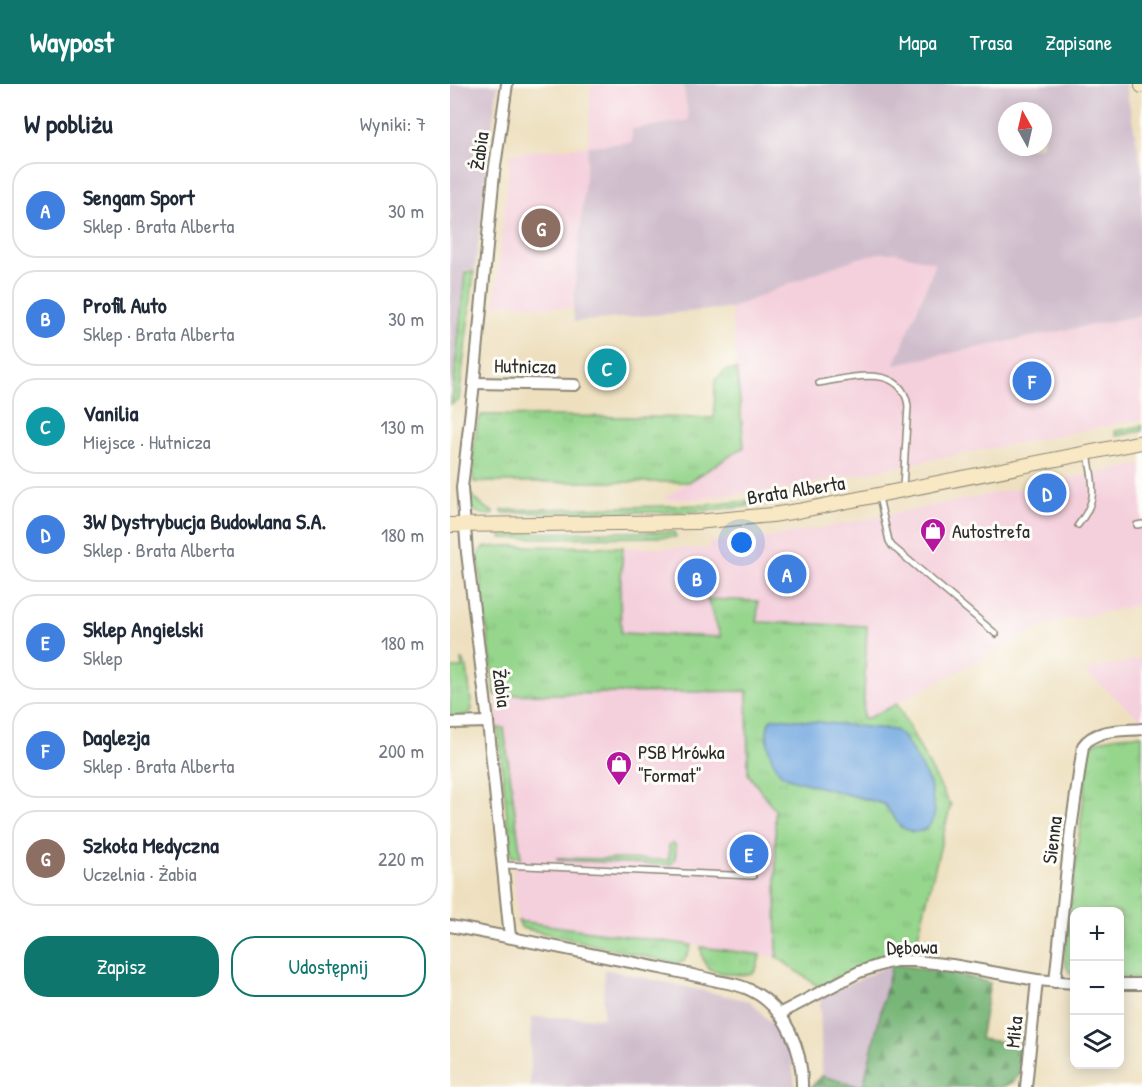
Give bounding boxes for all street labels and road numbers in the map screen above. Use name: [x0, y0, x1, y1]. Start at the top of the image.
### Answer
street label: Żabia: [462, 130, 495, 172]
street label: Hutnicza: [494, 351, 556, 380]
street label: Brata Alberta: [745, 468, 847, 511]
street label: Żabia: [487, 667, 518, 709]
street label: Sienna: [1035, 815, 1068, 865]
street label: Dębowa: [886, 933, 938, 960]
street label: Miła: [998, 1015, 1029, 1049]

